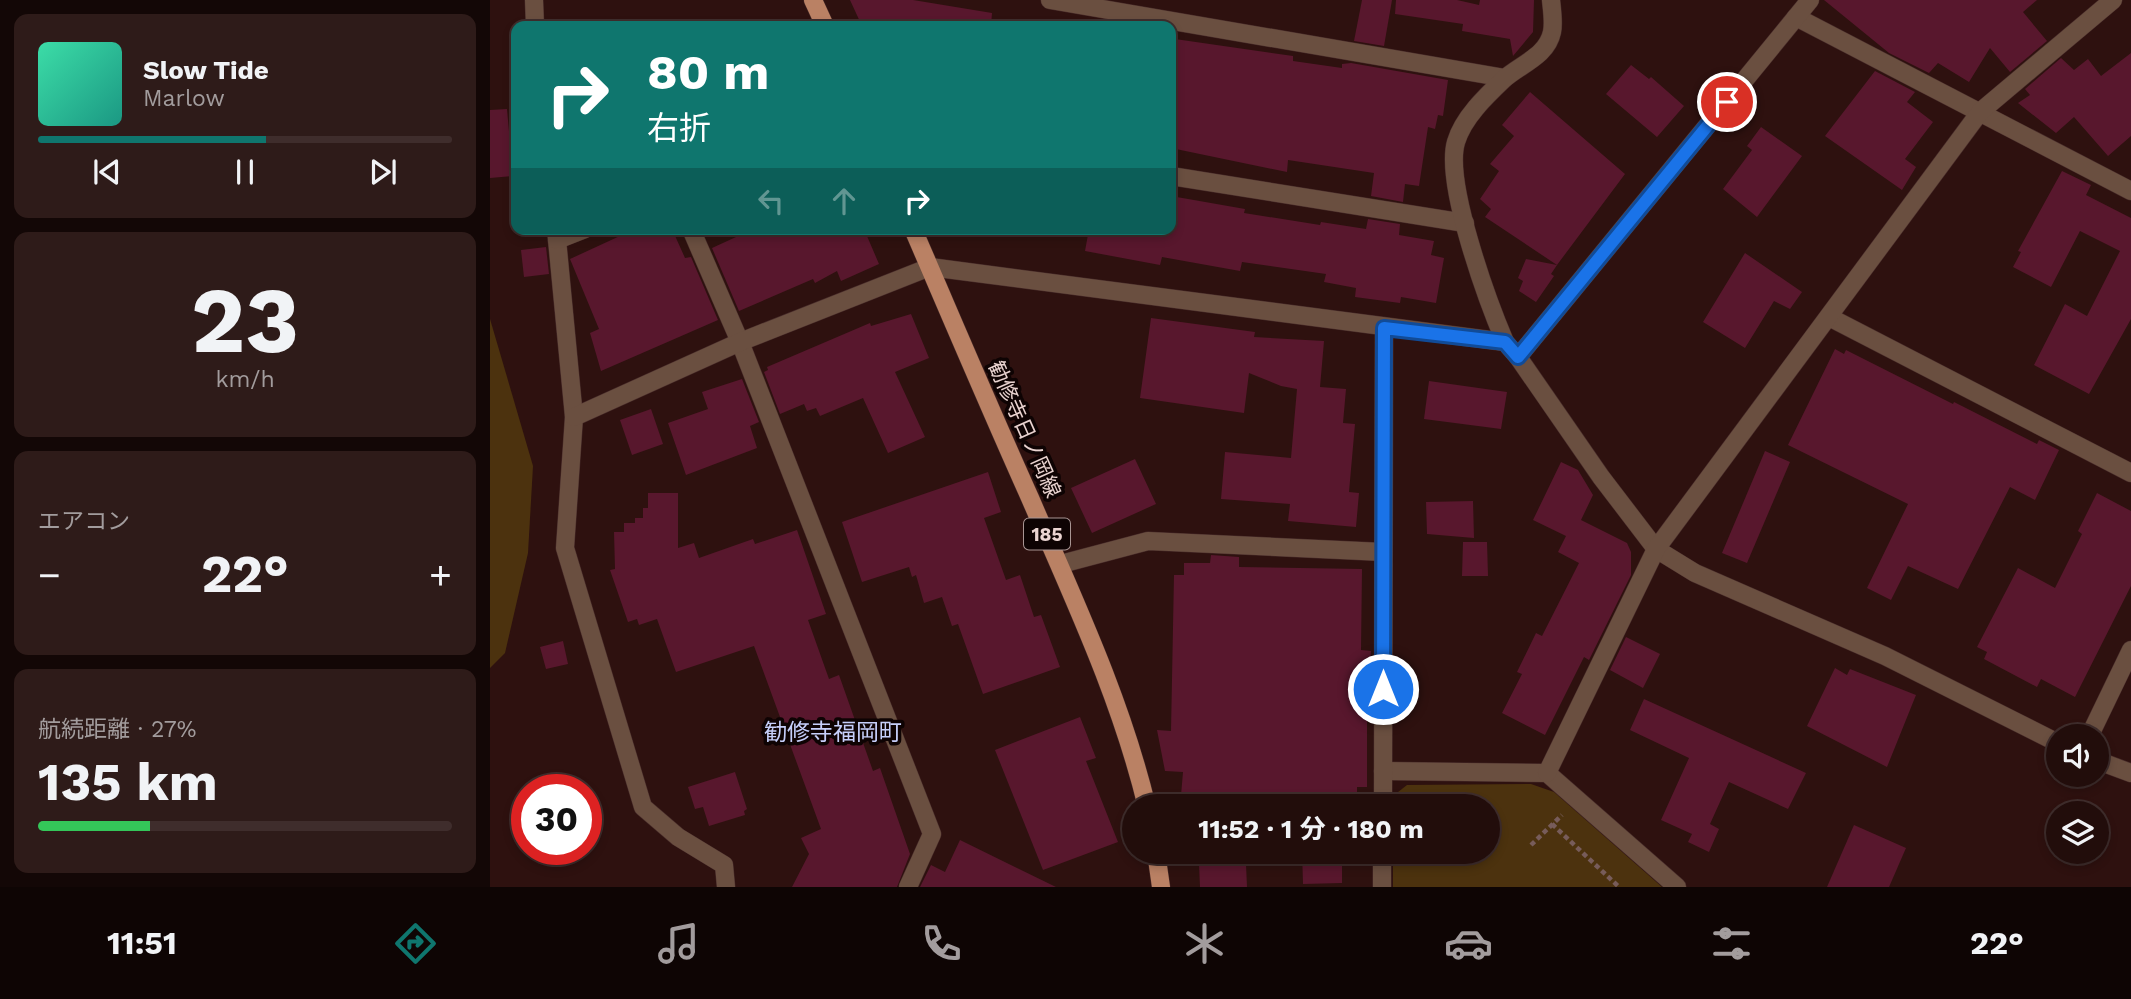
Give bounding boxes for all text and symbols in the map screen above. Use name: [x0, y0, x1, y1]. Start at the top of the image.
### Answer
text: 80 m: [647, 43, 769, 101]
icon: right: [532, 49, 623, 140]
text: Slow Tide: [143, 55, 269, 85]
pin: [1697, 72, 1757, 132]
icon: arrive: [1708, 83, 1746, 121]
text: Marlow: [143, 85, 225, 112]
text: 右折: [647, 109, 711, 147]
icon: previous: [88, 153, 126, 191]
icon: pause: [226, 153, 264, 191]
icon: next: [364, 153, 402, 191]
icon: left: [752, 182, 790, 220]
icon: ahead: [825, 182, 863, 220]
icon: right: [898, 182, 936, 220]
text: 23: [191, 267, 299, 374]
street label: 勧修寺日ノ岡線: [984, 357, 1066, 501]
text: km/h: [215, 366, 275, 393]
text: エアコン: [38, 508, 130, 535]
road number: 185: [1024, 519, 1070, 550]
text: 22°: [201, 544, 289, 605]
text: −: [38, 553, 61, 597]
text: +: [429, 553, 452, 597]
position arrow: [1346, 652, 1420, 726]
text: 航続距離 · 27%: [38, 716, 196, 743]
district label: 勧修寺福岡町: [764, 719, 902, 746]
map controls: [2046, 724, 2109, 864]
button: sound: [2046, 724, 2109, 787]
text: 135 km: [38, 752, 218, 813]
speed limit sign: 30: [511, 774, 602, 865]
button: layers: [2046, 801, 2109, 864]
text: 11:52 · 1 分 · 180 m: [1198, 814, 1424, 844]
icon: directions: [391, 919, 440, 968]
icon: music: [654, 919, 703, 968]
icon: phone: [917, 919, 966, 968]
icon: climate: [1180, 919, 1229, 968]
icon: car: [1444, 919, 1493, 968]
icon: filters: [1707, 919, 1756, 968]
text: 11:51: [107, 924, 177, 962]
text: 22°: [1970, 924, 2024, 962]

